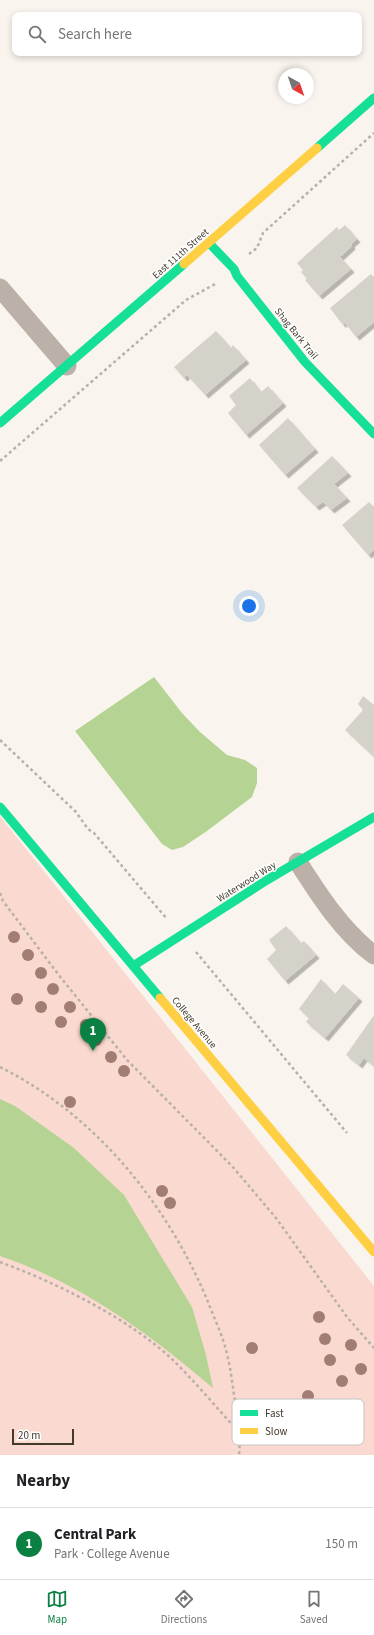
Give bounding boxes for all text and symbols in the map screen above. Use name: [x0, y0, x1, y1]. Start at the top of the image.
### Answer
search box: [12, 12, 362, 56]
icon: search: [26, 23, 48, 45]
text: Search here: [58, 24, 132, 45]
north arrow: [278, 68, 314, 104]
street label: East 111th Street: [149, 225, 212, 282]
street label: Shag Bark Trail: [271, 305, 322, 363]
your location: [239, 596, 259, 616]
street label: Waterwood Way: [214, 858, 279, 906]
street label: College Avenue: [168, 994, 220, 1052]
pin: 1: [80, 1018, 106, 1051]
legend: [232, 1399, 364, 1445]
text: Fast: [265, 1406, 284, 1421]
text: Slow: [265, 1424, 288, 1439]
scale bar: [12, 1427, 74, 1446]
text: 20 m: [18, 1428, 40, 1443]
text: Nearby: [16, 1469, 70, 1493]
text: Central Park: [54, 1524, 136, 1545]
text: 1: [26, 1535, 32, 1553]
text: 150 m: [325, 1535, 358, 1553]
text: Park · College Avenue: [54, 1545, 170, 1563]
tab: Map: [46, 1588, 68, 1627]
tab: Directions: [161, 1588, 207, 1627]
tab: Saved: [300, 1588, 328, 1627]

